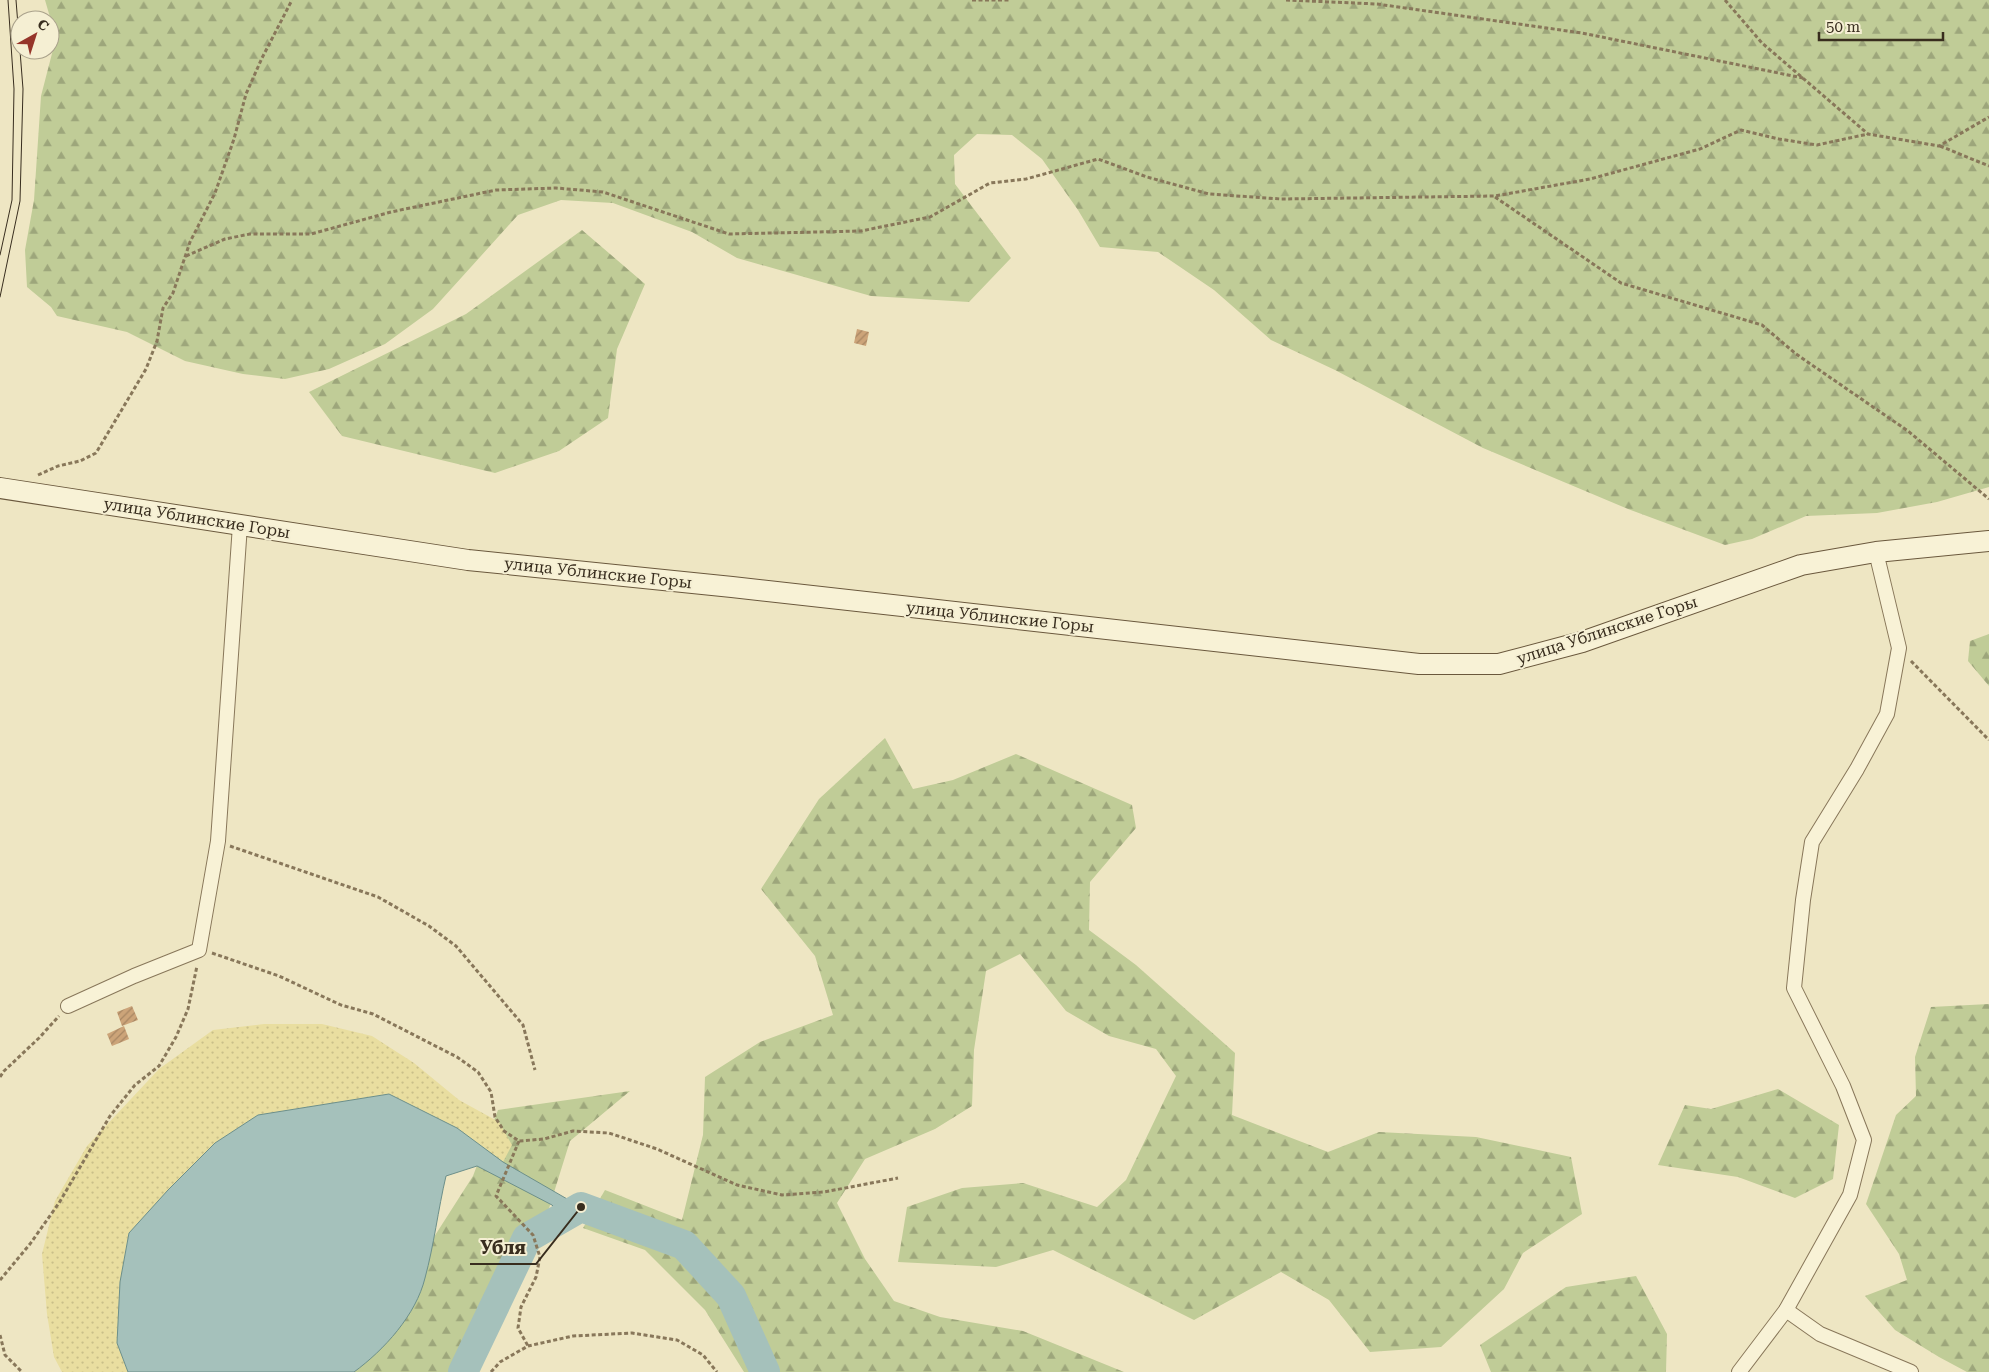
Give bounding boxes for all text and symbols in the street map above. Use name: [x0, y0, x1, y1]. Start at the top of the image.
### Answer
north arrow: [10, 10, 60, 60]
scale bar: [1819, 10, 1943, 42]
text: С: [34, 16, 52, 34]
text: 50 m: [1826, 18, 1861, 36]
street label: улица Ублинские Горы: [102, 494, 292, 542]
street label: улица Ублинские Горы: [503, 554, 693, 592]
street label: улица Ублинские Горы: [1514, 592, 1700, 668]
street label: улица Ублинские Горы: [905, 598, 1095, 636]
callout: Убля: [470, 1231, 536, 1264]
text: Убля: [480, 1237, 526, 1258]

